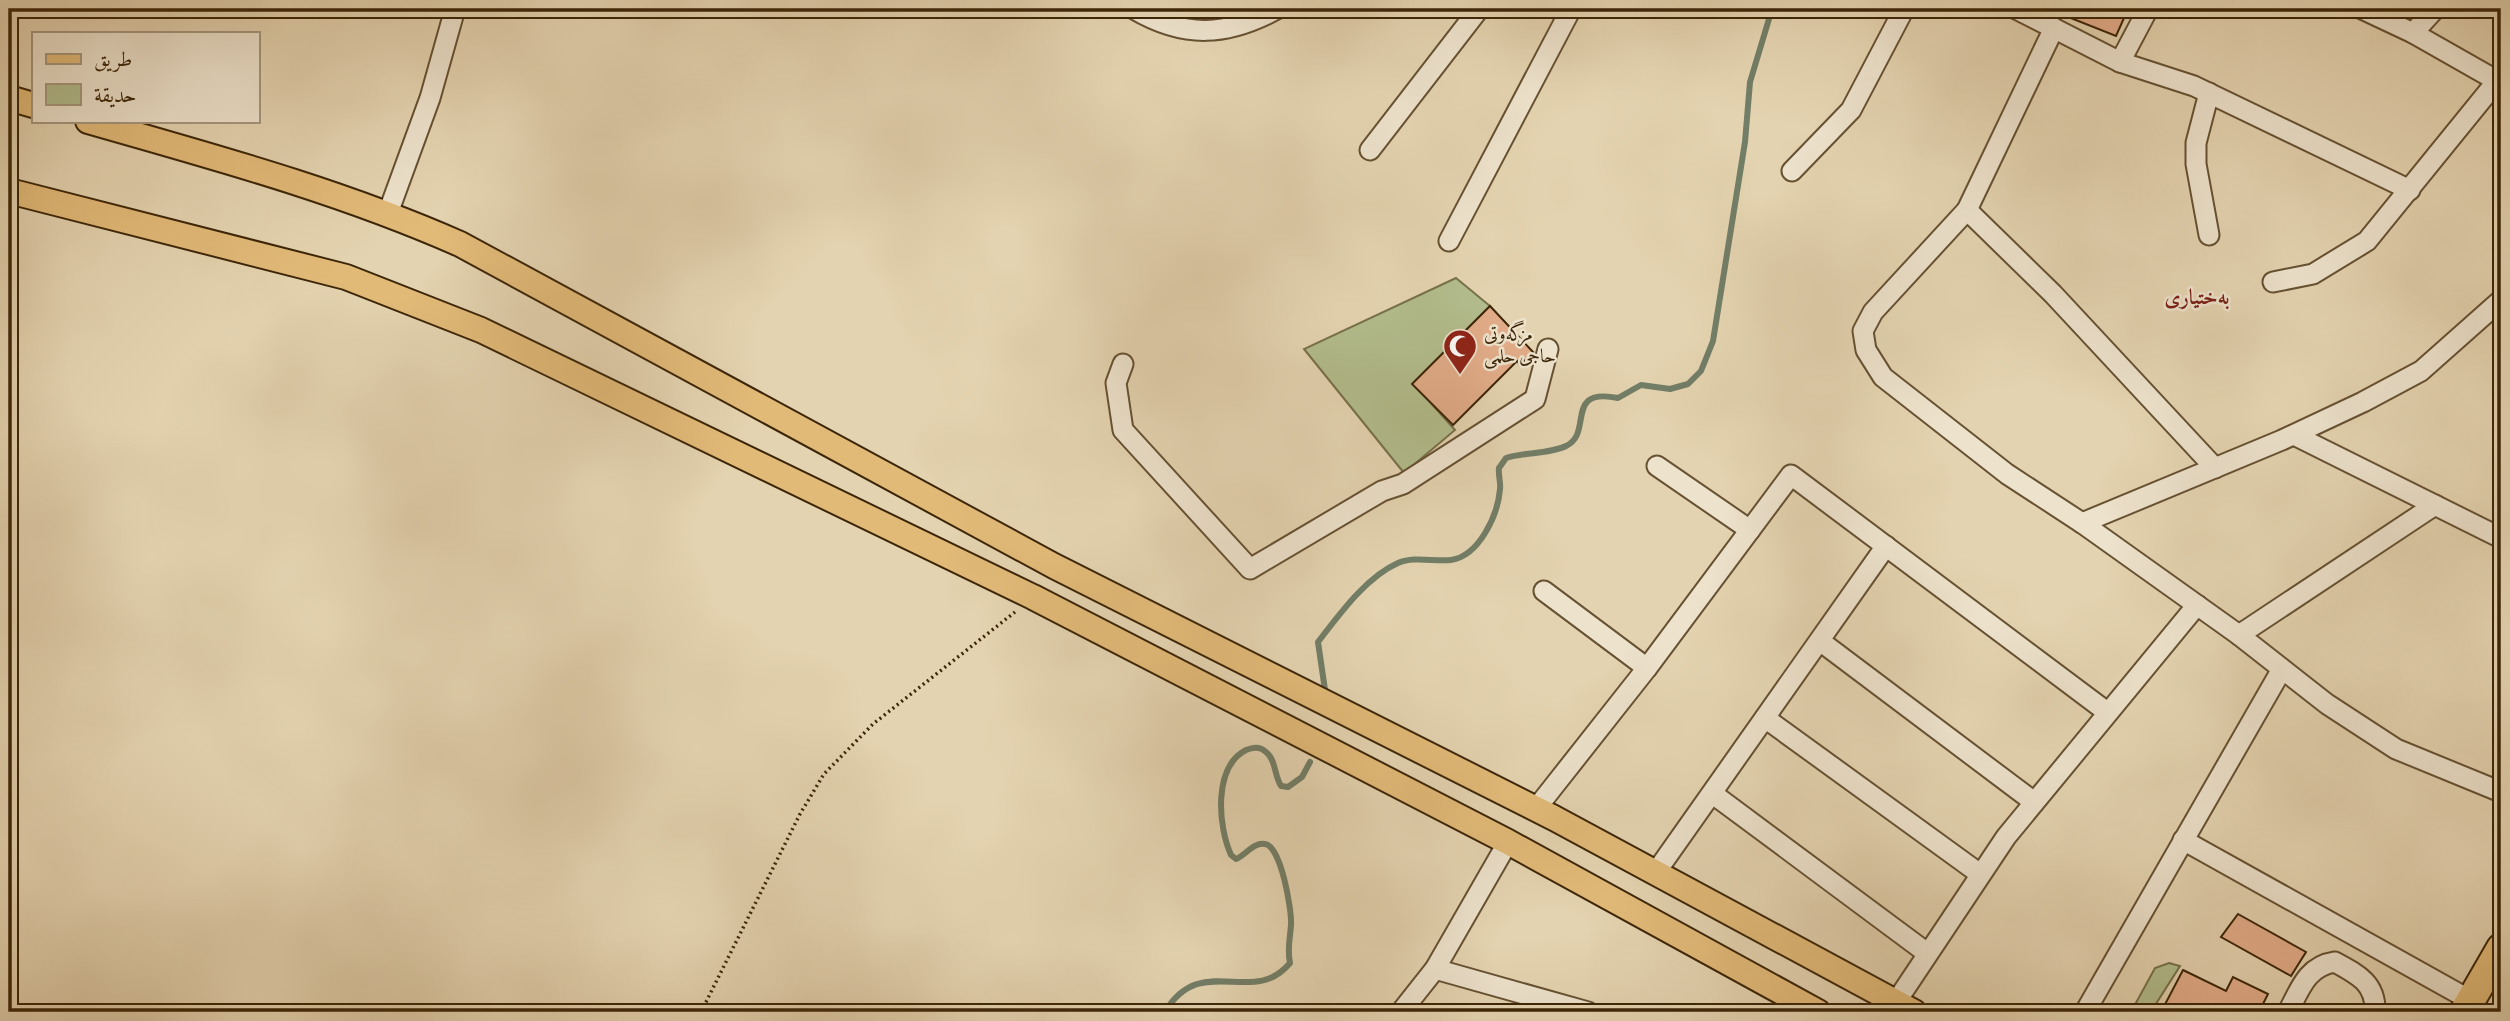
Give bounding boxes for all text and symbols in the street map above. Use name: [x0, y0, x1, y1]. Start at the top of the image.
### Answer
legend: [32, 32, 259, 122]
text: طريق: [94, 46, 132, 75]
text: حديقة: [94, 82, 137, 111]
district label: بەختیاری: [2164, 284, 2230, 313]
place label: مزگەوتی حاجی حلمی: [1484, 320, 1556, 370]
mosque icon: مزگەوتی حاجی حلمی: [1441, 327, 1479, 376]

